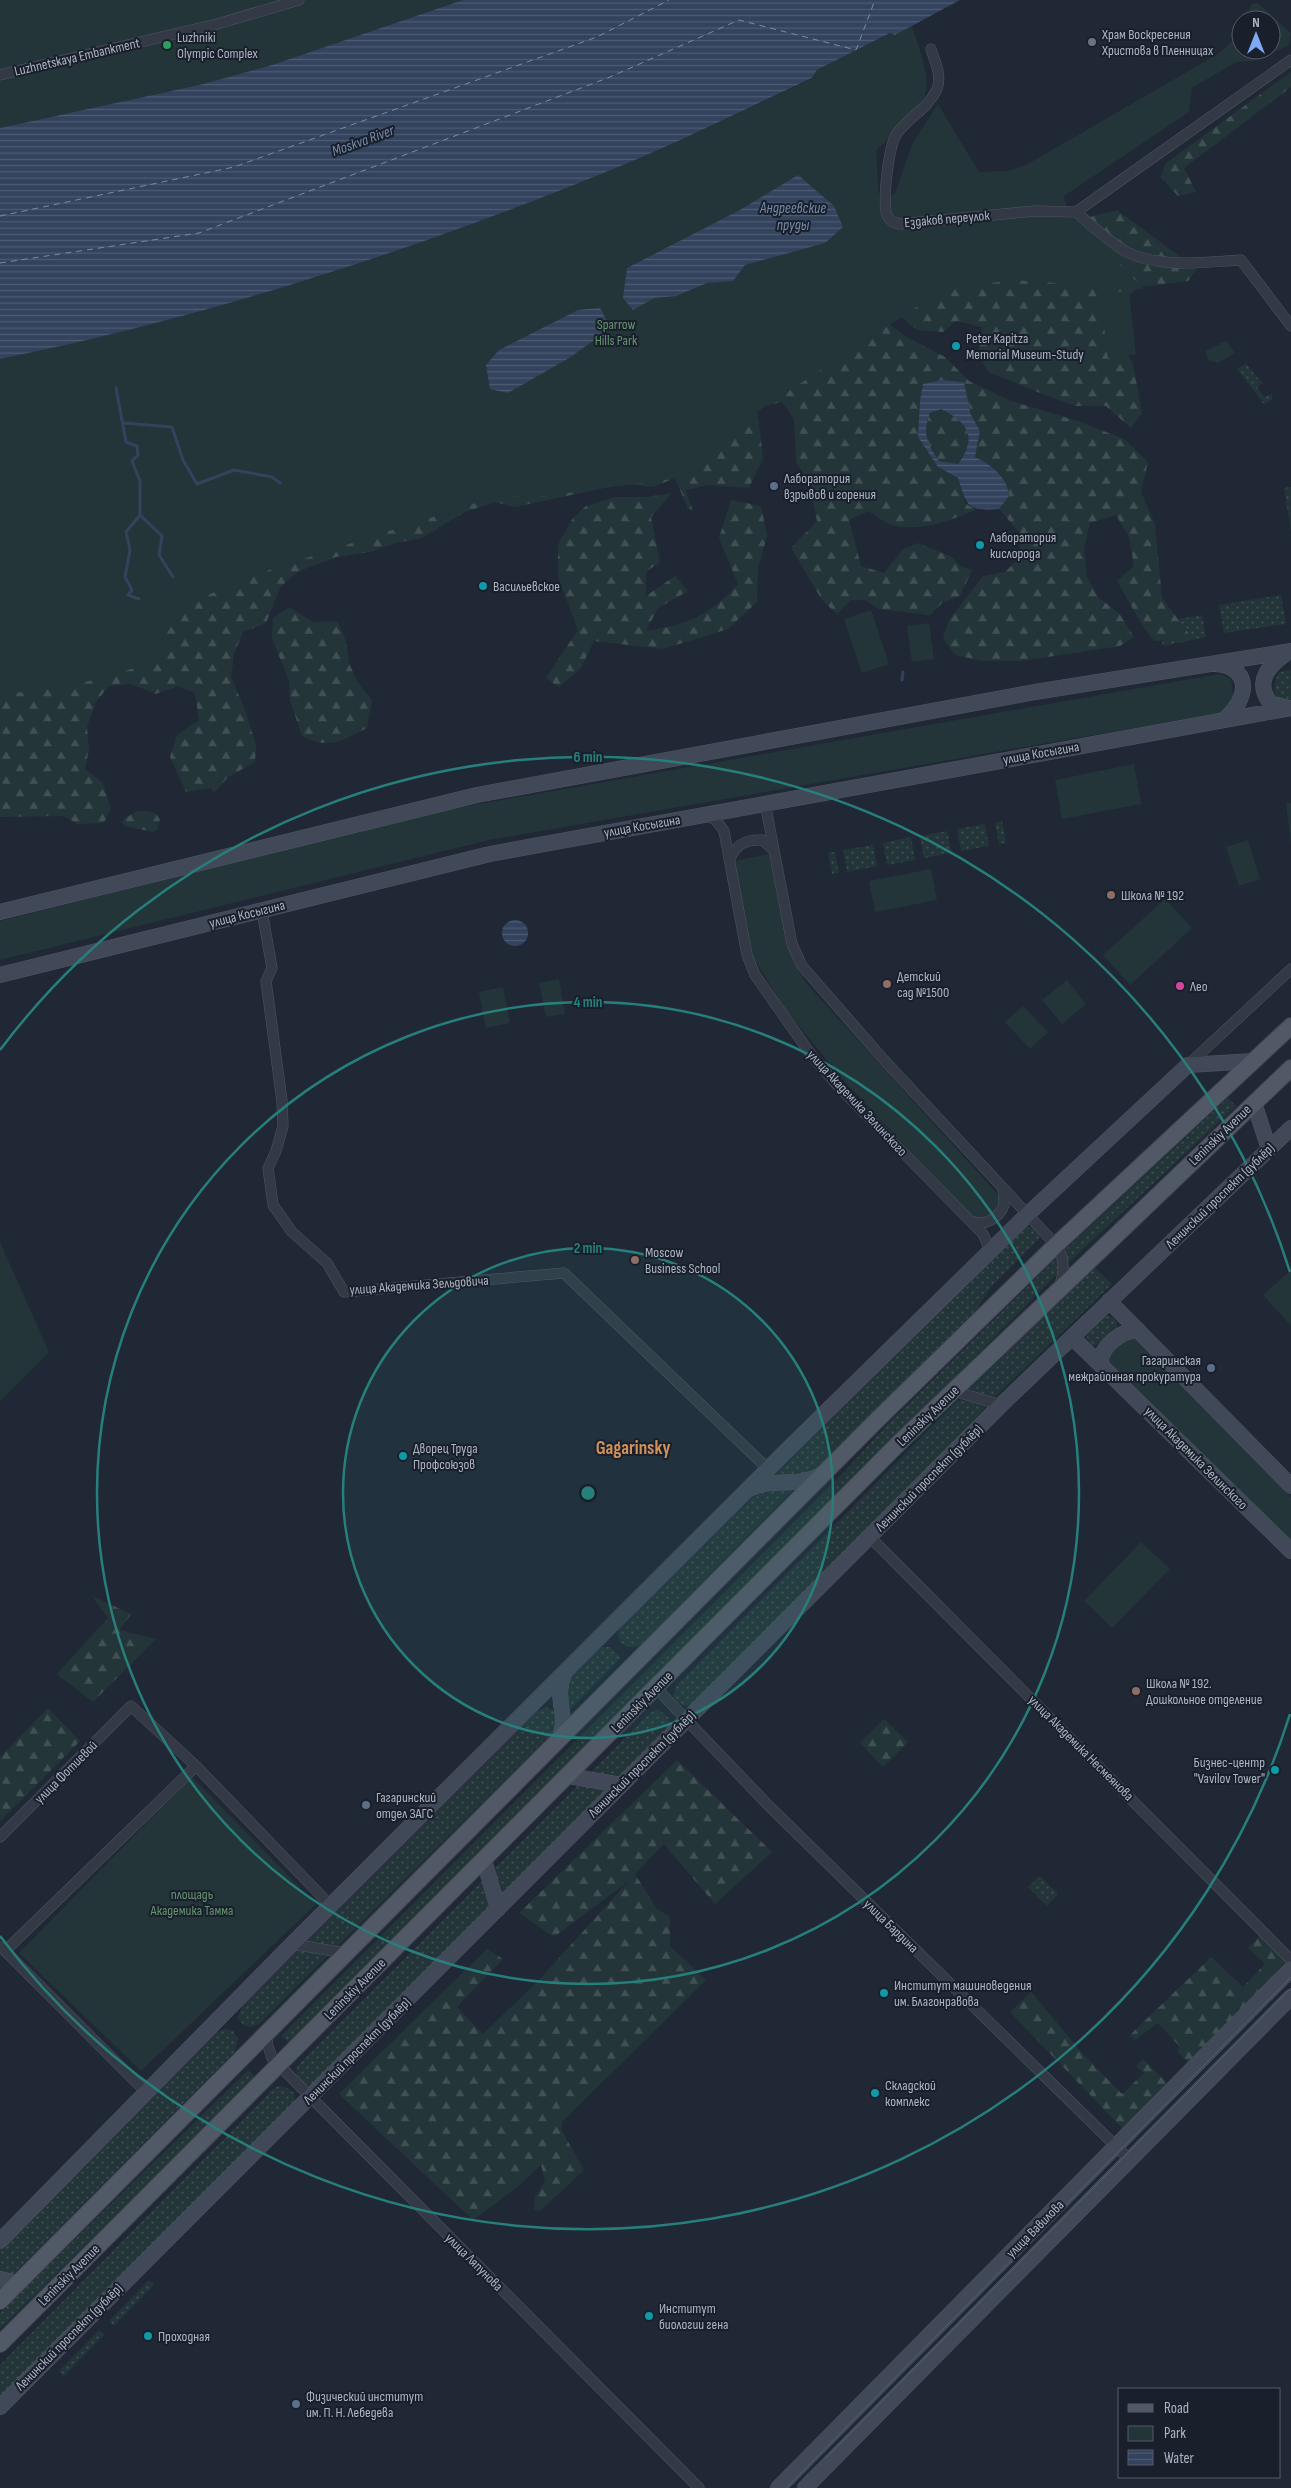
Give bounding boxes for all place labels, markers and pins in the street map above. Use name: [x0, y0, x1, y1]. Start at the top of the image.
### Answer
place label: Храм Воскресения Христова в Пленницах: [1101, 26, 1214, 59]
place label: Luzhniki Olympic Complex: [177, 29, 259, 62]
marker: Храм Воскресения Христова в Пленницах: [1086, 36, 1098, 48]
marker: Luzhniki Olympic Complex: [161, 39, 173, 51]
place label: Peter Kapitza Memorial Museum-Study: [966, 330, 1084, 363]
marker: Peter Kapitza Memorial Museum-Study: [950, 340, 962, 352]
place label: Лаборатория взрывов и горения: [783, 470, 876, 503]
marker: Лаборатория взрывов и горения: [768, 480, 780, 492]
place label: Лаборатория кислорода: [989, 529, 1056, 562]
marker: Лаборатория кислорода: [974, 539, 986, 551]
place label: Васильевское: [493, 578, 560, 595]
marker: Васильевское: [477, 580, 489, 592]
place label: Школа № 192: [1121, 887, 1184, 904]
marker: Школа № 192: [1105, 889, 1117, 901]
place label: Детский сад №1500: [897, 968, 949, 1001]
marker: Детский сад №1500: [881, 978, 893, 990]
place label: Лео: [1189, 978, 1208, 995]
marker: Лео: [1174, 980, 1186, 992]
place label: Moscow Business School: [645, 1244, 720, 1277]
marker: Moscow Business School: [629, 1254, 641, 1266]
place label: Гагаринская межрайонная прокуратура: [1068, 1352, 1201, 1385]
marker: Гагаринская межрайонная прокуратура: [1205, 1362, 1217, 1374]
place label: Дворец Труда Профсоюзов: [413, 1440, 478, 1473]
marker: Дворец Труда Профсоюзов: [397, 1450, 409, 1462]
centre of rings: [579, 1484, 597, 1502]
place label: Школа № 192. Дошкольное отделение: [1146, 1675, 1262, 1708]
marker: Школа № 192. Дошкольное отделение: [1130, 1685, 1142, 1697]
place label: Бизнес-центр "Vavilov Tower": [1194, 1754, 1265, 1787]
marker: Бизнес-центр "Vavilov Tower": [1269, 1764, 1281, 1776]
place label: Гагаринский отдел ЗАГС: [376, 1789, 436, 1822]
marker: Гагаринский отдел ЗАГС: [360, 1799, 372, 1811]
place label: Институт машиноведения им. Благонравова: [894, 1977, 1032, 2010]
marker: Институт машиноведения им. Благонравова: [878, 1987, 890, 1999]
place label: Складской комплекс: [885, 2077, 936, 2110]
marker: Складской комплекс: [869, 2087, 881, 2099]
place label: Институт биологии гена: [659, 2300, 728, 2333]
marker: Институт биологии гена: [643, 2310, 655, 2322]
place label: Проходная: [158, 2328, 210, 2345]
marker: Проходная: [142, 2330, 154, 2342]
place label: Физический институт им. П. Н. Лебедева: [306, 2388, 423, 2421]
marker: Физический институт им. П. Н. Лебедева: [290, 2398, 302, 2410]

